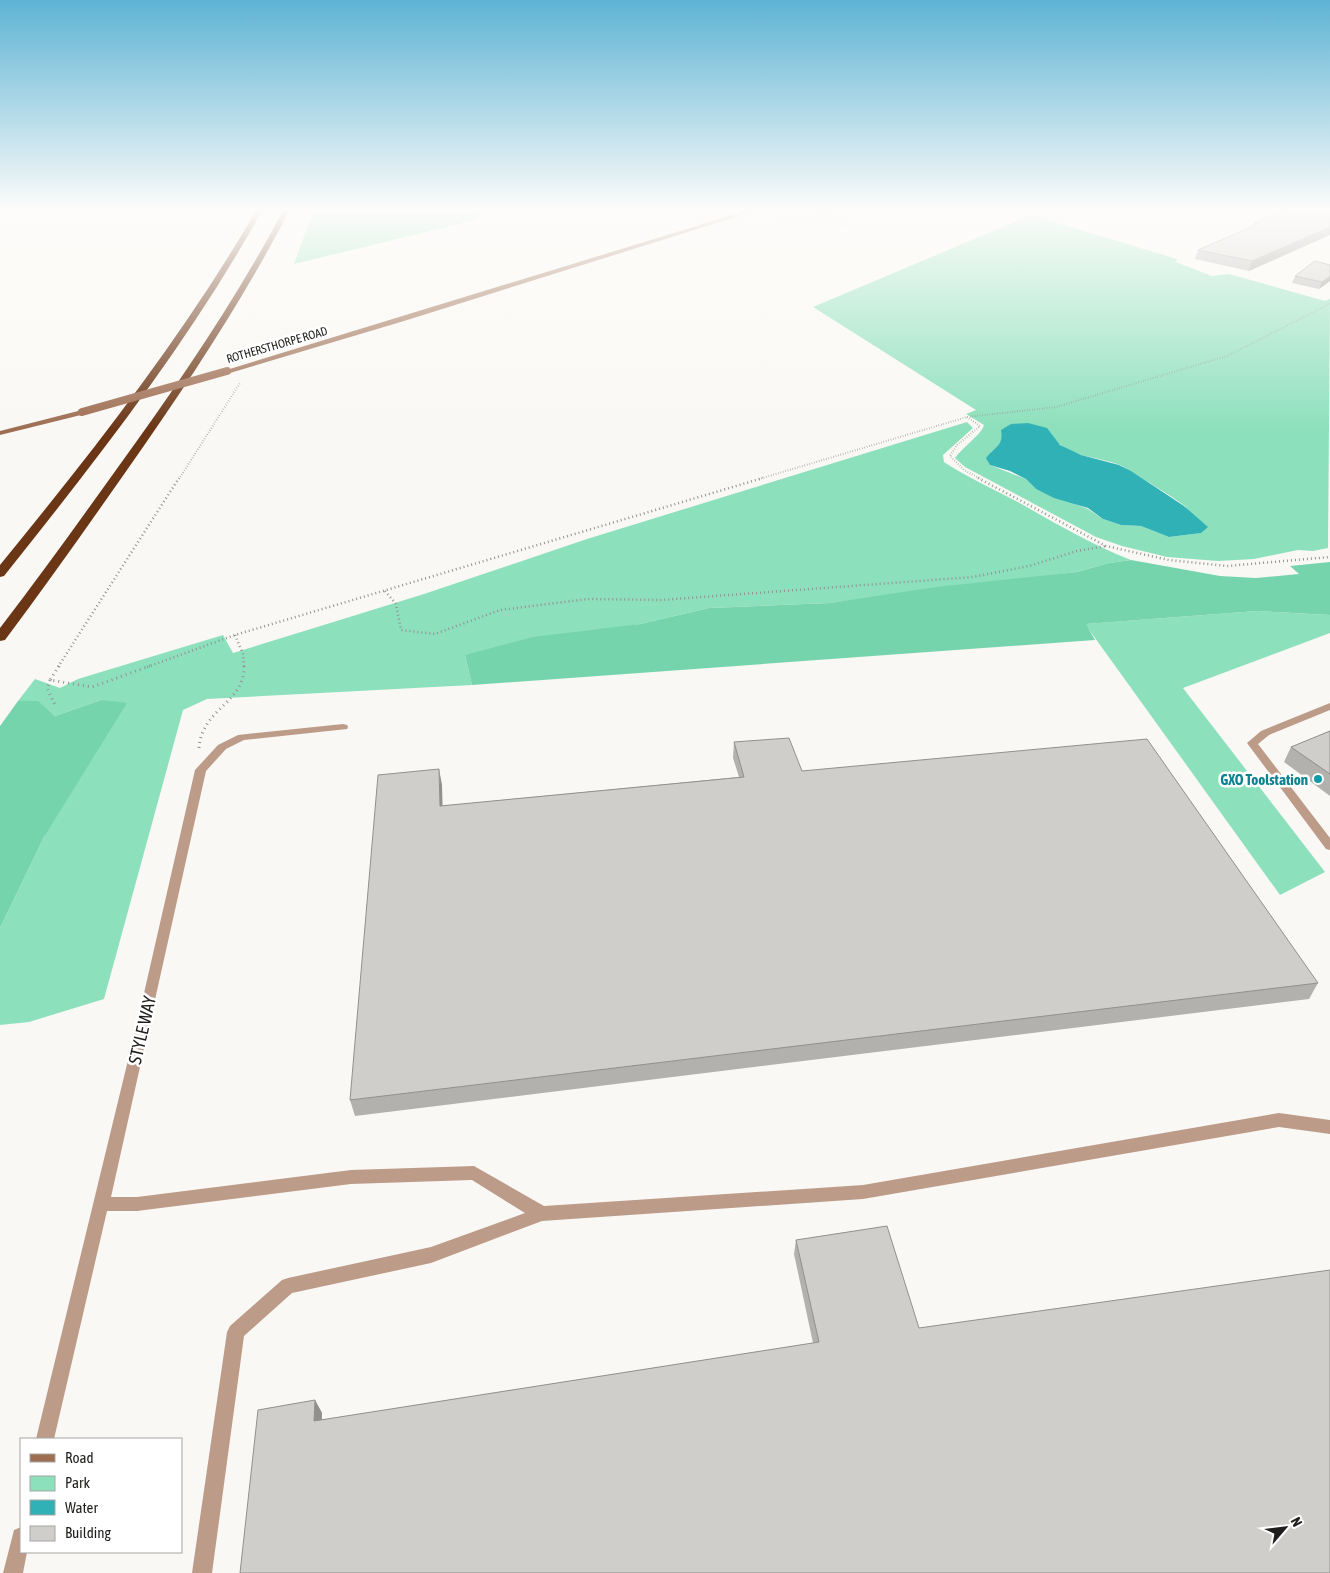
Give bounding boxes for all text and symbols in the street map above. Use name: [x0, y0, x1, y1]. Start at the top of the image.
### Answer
street label: ROTHERSTHORPE ROAD: [225, 324, 329, 366]
place label: GXO Toolstation: [1220, 771, 1308, 788]
marker: GXO Toolstation: [1312, 773, 1324, 785]
street label: STYLE WAY: [124, 994, 160, 1066]
legend: [20, 1438, 182, 1553]
text: Road: [65, 1449, 94, 1466]
text: Park: [65, 1474, 90, 1491]
text: Water: [65, 1499, 98, 1516]
north arrow: [1260, 1503, 1310, 1553]
text: N: [1287, 1514, 1305, 1529]
text: Building: [65, 1524, 111, 1541]

